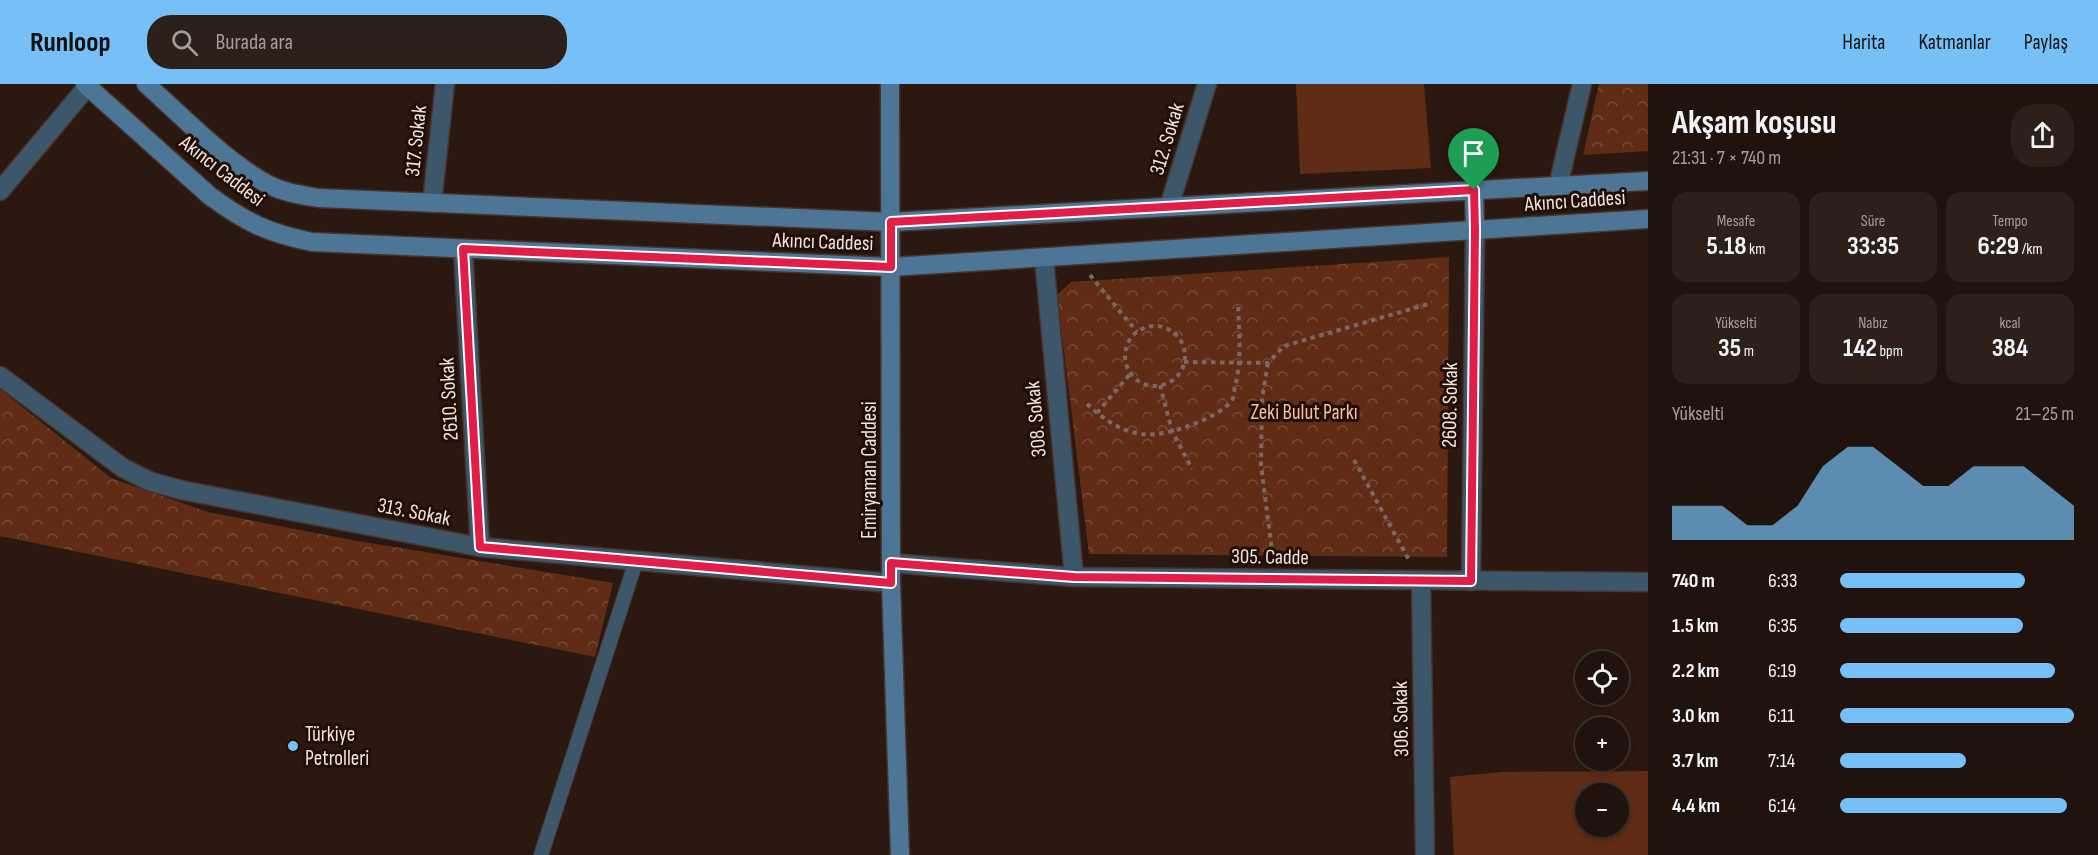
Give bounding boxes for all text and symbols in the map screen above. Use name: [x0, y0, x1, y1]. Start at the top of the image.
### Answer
search box: [147, 15, 567, 69]
text: Runloop: [30, 26, 111, 59]
icon: search: [168, 26, 201, 59]
text: Burada ara: [216, 29, 293, 56]
text: Harita: [1842, 30, 1885, 55]
text: Katmanlar: [1918, 30, 1991, 55]
text: Paylaş: [2024, 30, 2068, 55]
street label: 312. Sokak: [1144, 100, 1190, 178]
text: Akşam koşusu: [1672, 103, 1837, 143]
street label: 317. Sokak: [400, 104, 432, 178]
button: share: [2011, 104, 2074, 167]
pin: [1448, 128, 1499, 190]
street label: Akıncı Caddesi: [174, 129, 269, 212]
icon: arrive: [1457, 137, 1490, 170]
text: 21:31 · 7 × 740 m: [1672, 146, 1781, 170]
street label: Akıncı Caddesi: [1523, 185, 1626, 217]
text: Mesafe: [1717, 212, 1755, 231]
text: Süre: [1861, 212, 1885, 231]
text: Tempo: [1992, 212, 2028, 231]
street label: Akıncı Caddesi: [771, 228, 874, 256]
text: 5.18: [1707, 231, 1747, 262]
text: 33:35: [1847, 231, 1899, 262]
text: 6:29: [1977, 231, 2019, 262]
text: km: [1747, 240, 1765, 259]
text: /km: [2019, 240, 2043, 259]
text: Yükselti: [1715, 314, 1757, 333]
text: Nabız: [1858, 314, 1888, 333]
text: kcal: [1999, 314, 2021, 333]
text: 35: [1718, 333, 1741, 364]
text: 142: [1843, 333, 1877, 364]
text: 384: [1992, 333, 2028, 364]
text: m: [1741, 342, 1754, 361]
text: bpm: [1877, 342, 1903, 361]
street label: 2610. Sokak: [434, 357, 464, 441]
street label: 2608. Sokak: [1437, 362, 1463, 448]
street label: 308. Sokak: [1020, 380, 1052, 458]
park label: Zeki Bulut Parkı: [1250, 400, 1358, 425]
street label: Emiryaman Caddesi: [857, 401, 882, 539]
text: Yükselti: [1672, 402, 1724, 426]
text: 21–25 m: [2015, 402, 2074, 426]
street label: 313. Sokak: [375, 493, 453, 531]
street label: 305. Cadde: [1231, 544, 1309, 570]
text: 740 m: [1672, 569, 1715, 593]
text: 6:33: [1768, 569, 1797, 593]
text: 1.5 km: [1672, 614, 1718, 638]
text: 6:35: [1768, 614, 1797, 638]
map controls: [1575, 651, 1629, 837]
button: locate: [1575, 651, 1629, 705]
text: 2.2 km: [1672, 659, 1719, 683]
text: 6:19: [1768, 659, 1796, 683]
street label: 306. Sokak: [1388, 681, 1414, 757]
text: 3.0 km: [1672, 704, 1719, 728]
text: 6:11: [1768, 704, 1795, 728]
button: +: [1575, 717, 1629, 771]
place label: Türkiye Petrolleri: [305, 722, 369, 771]
marker: Türkiye Petrolleri: [286, 739, 300, 753]
text: 3.7 km: [1672, 749, 1718, 773]
text: 7:14: [1768, 749, 1795, 773]
button: −: [1575, 783, 1629, 837]
text: 4.4 km: [1672, 794, 1720, 818]
text: 6:14: [1768, 794, 1796, 818]

